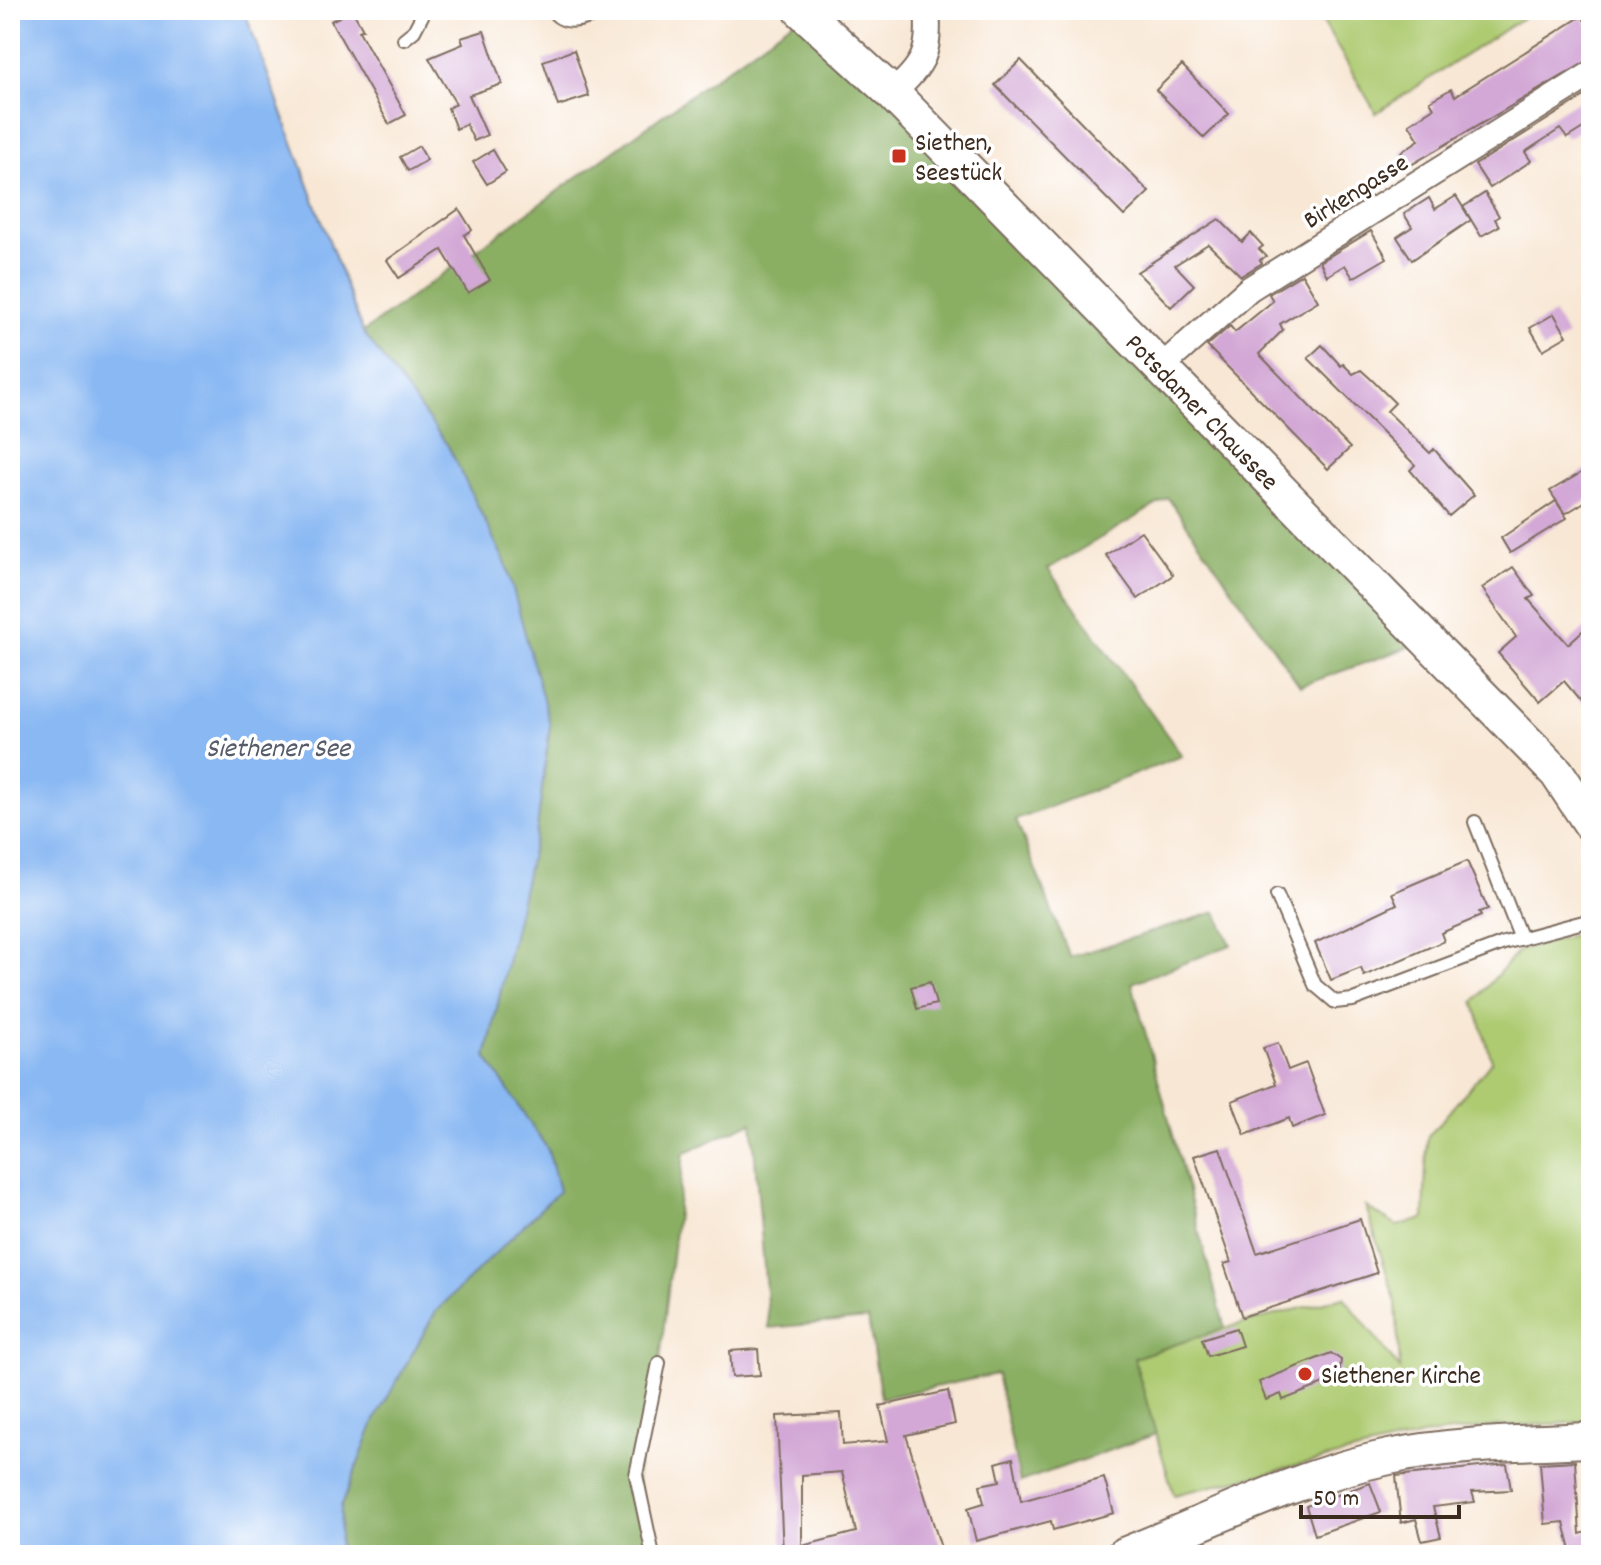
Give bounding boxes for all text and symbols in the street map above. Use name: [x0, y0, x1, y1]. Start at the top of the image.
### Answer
place label: Siethen, Seestück: [915, 126, 1002, 193]
street label: Birkengasse: [1297, 146, 1417, 240]
marker: Siethen, Seestück: [890, 147, 908, 165]
street label: Potsdamer Chaussee: [1115, 327, 1286, 500]
water label: Siethener See: [206, 731, 352, 771]
place label: Siethener Kirche: [1321, 1359, 1481, 1396]
marker: Siethener Kirche: [1296, 1365, 1314, 1383]
scale bar: [1301, 1469, 1459, 1519]
text: 50 m: [1313, 1483, 1359, 1517]

